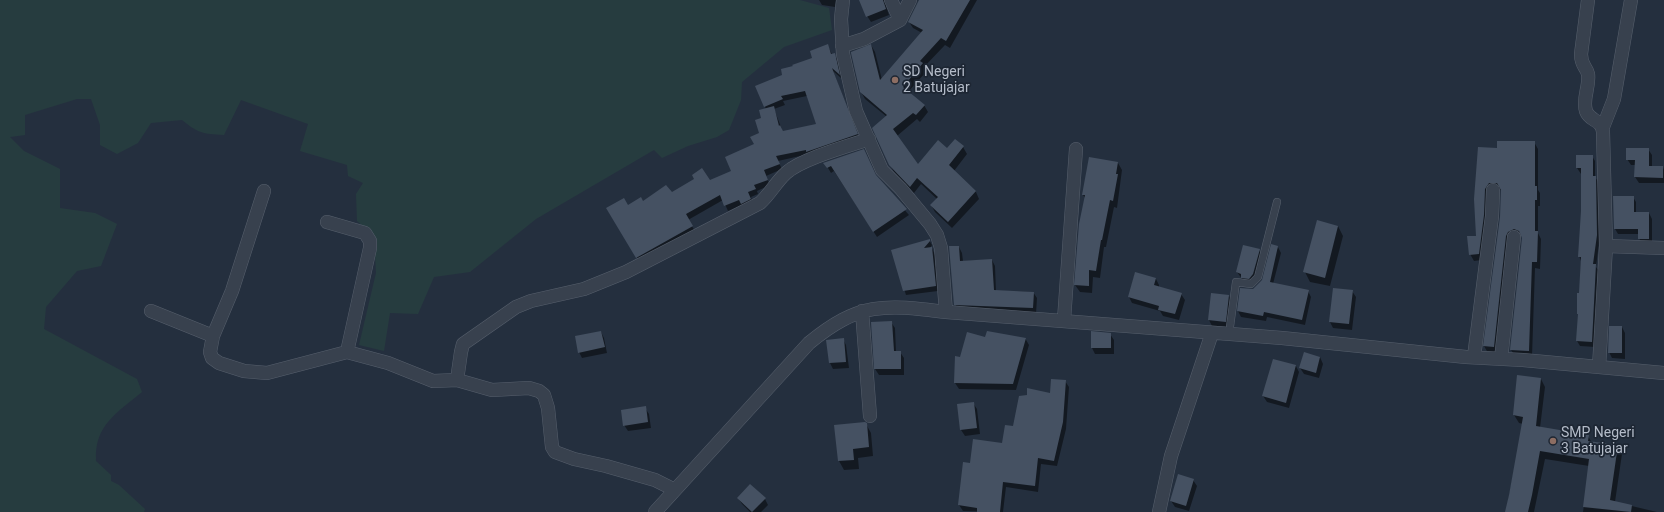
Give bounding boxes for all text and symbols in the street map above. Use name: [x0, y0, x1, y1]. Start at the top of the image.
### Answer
place label: SD Negeri 2 Batujajar: [903, 64, 970, 96]
marker: SD Negeri 2 Batujajar: [890, 75, 900, 85]
place label: SMP Negeri 3 Batujajar: [1561, 425, 1635, 458]
marker: SMP Negeri 3 Batujajar: [1548, 436, 1558, 446]

